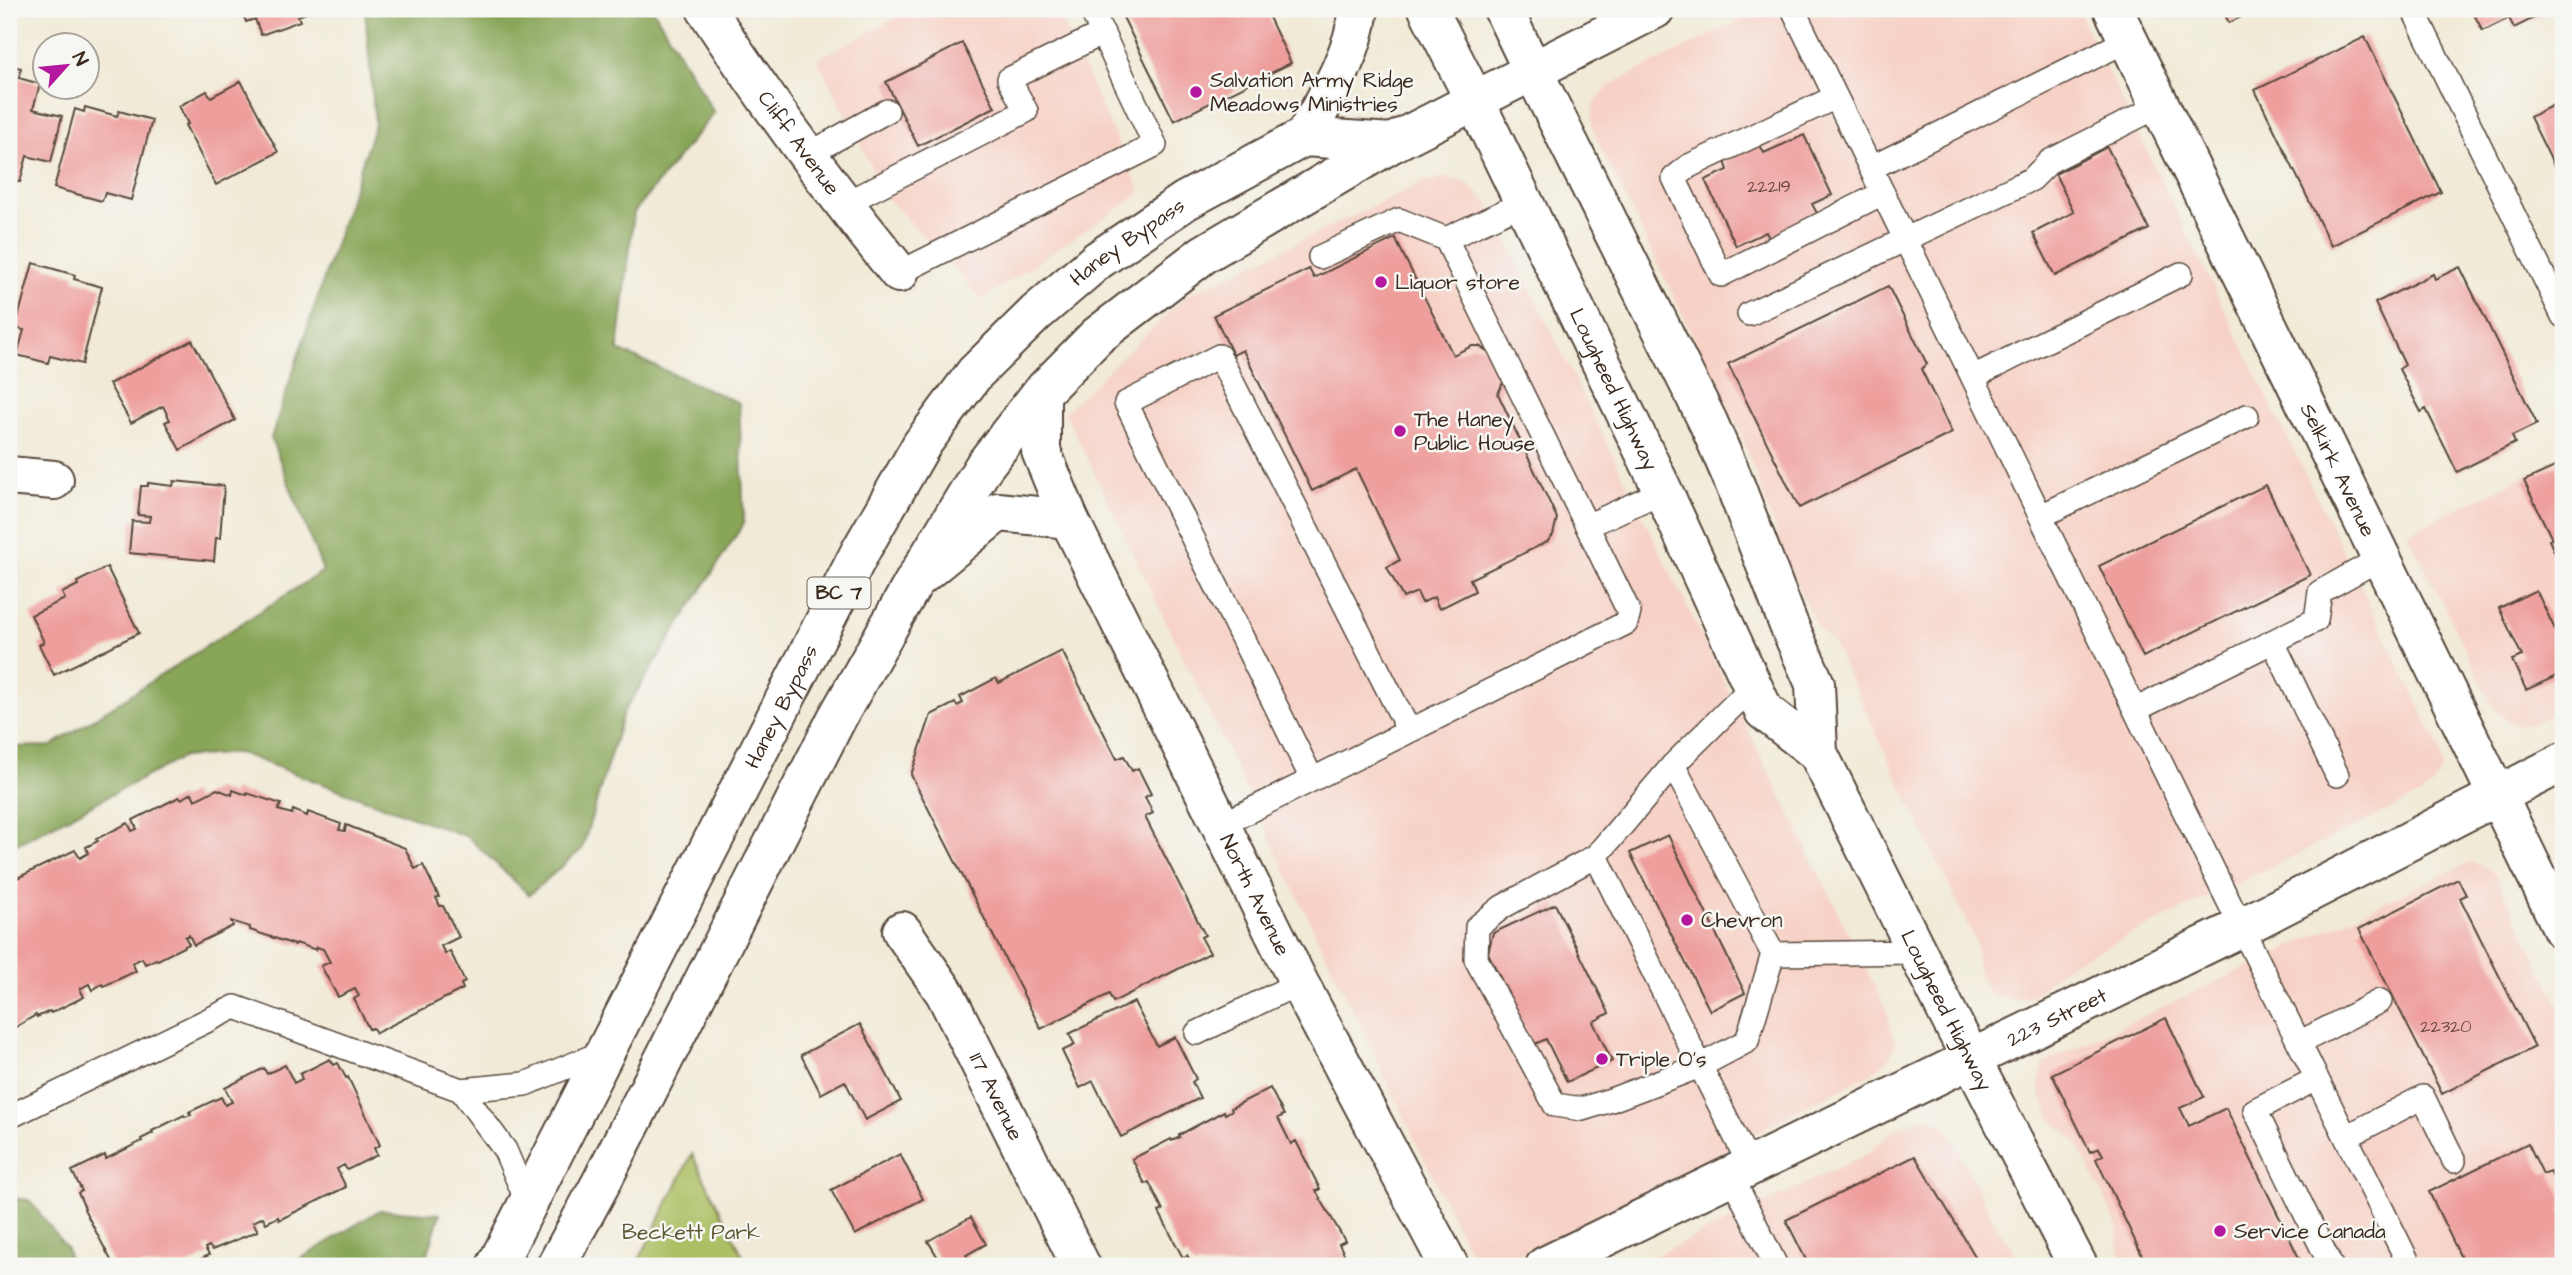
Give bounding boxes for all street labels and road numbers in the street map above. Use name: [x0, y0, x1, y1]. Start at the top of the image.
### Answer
street label: Cliff Avenue: [751, 85, 847, 201]
street label: Haney Bypass: [1063, 191, 1190, 293]
street label: Lougheed Highway: [1563, 303, 1666, 476]
street label: Selkirk Avenue: [2293, 398, 2383, 542]
road number: BC 7: [808, 578, 870, 608]
street label: Haney Bypass: [738, 640, 825, 773]
street label: North Avenue: [1213, 829, 1298, 960]
street label: Lougheed Highway: [1894, 925, 2000, 1097]
street label: 223 Street: [2002, 980, 2112, 1054]
street label: 117 Avenue: [962, 1047, 1031, 1145]

